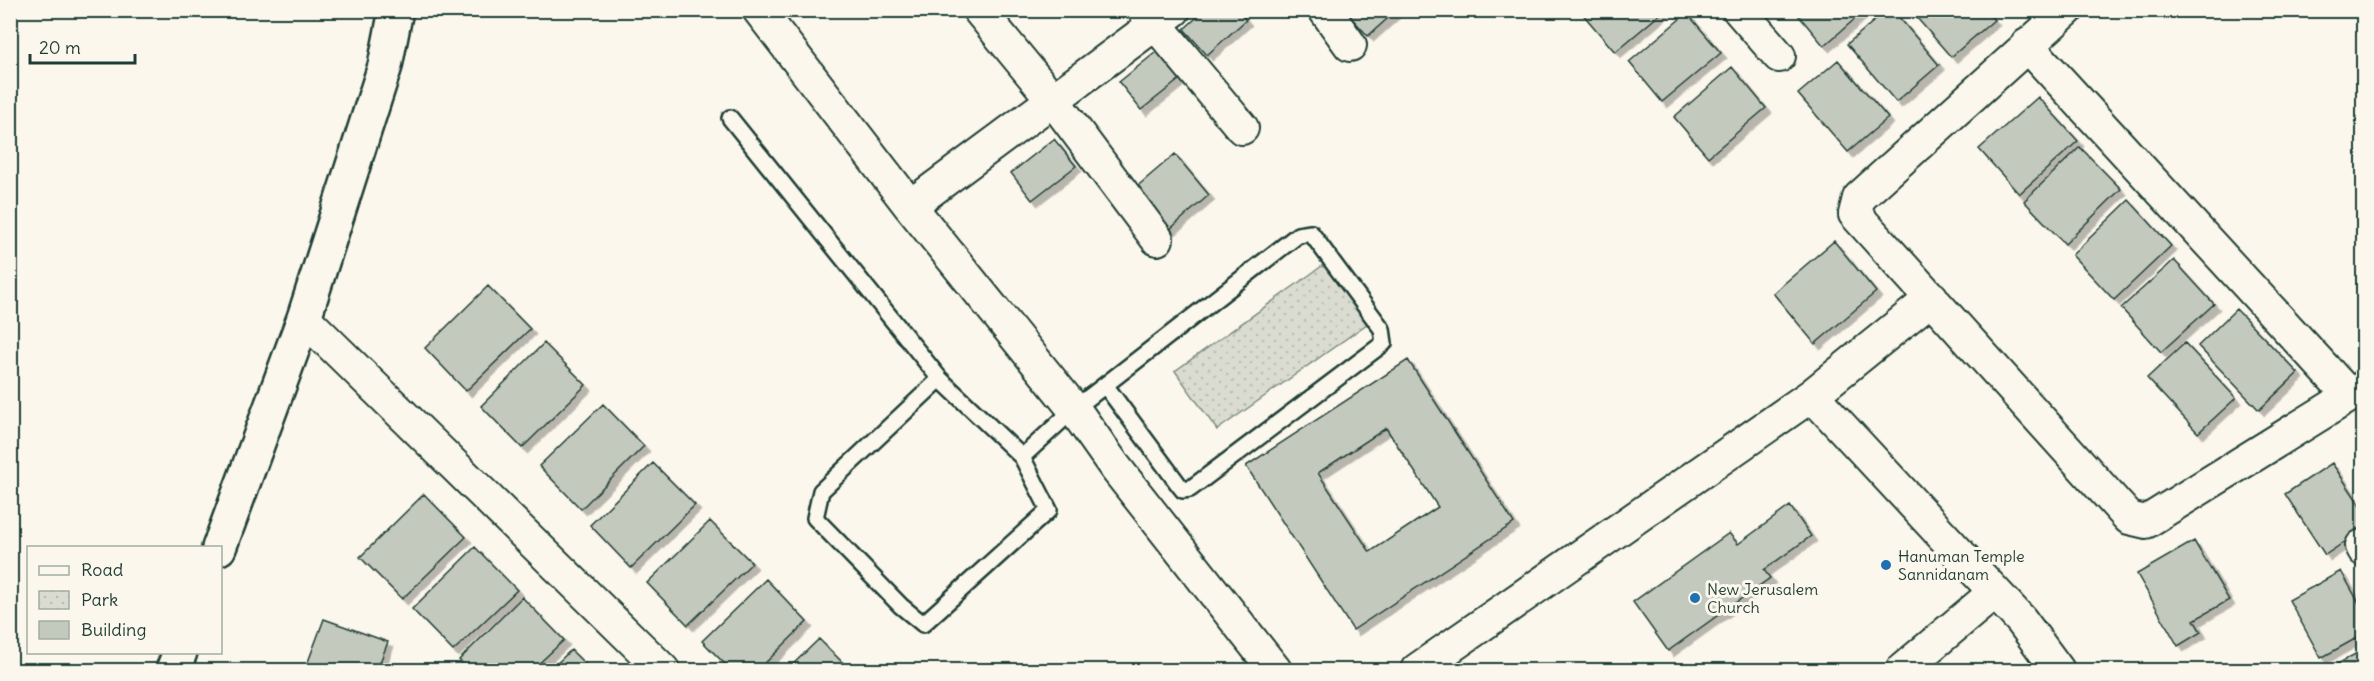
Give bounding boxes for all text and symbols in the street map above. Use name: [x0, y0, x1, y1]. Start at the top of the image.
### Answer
scale bar: [30, 27, 135, 65]
text: 20 m: [39, 36, 81, 59]
legend: [27, 546, 222, 654]
place label: Hanuman Temple Sannidanam: [1898, 546, 2025, 584]
text: Road: [81, 558, 124, 581]
marker: Hanuman Temple Sannidanam: [1879, 558, 1893, 572]
place label: New Jerusalem Church: [1707, 579, 1818, 617]
text: Park: [81, 588, 118, 611]
marker: New Jerusalem Church: [1688, 591, 1702, 605]
text: Building: [81, 618, 146, 641]

